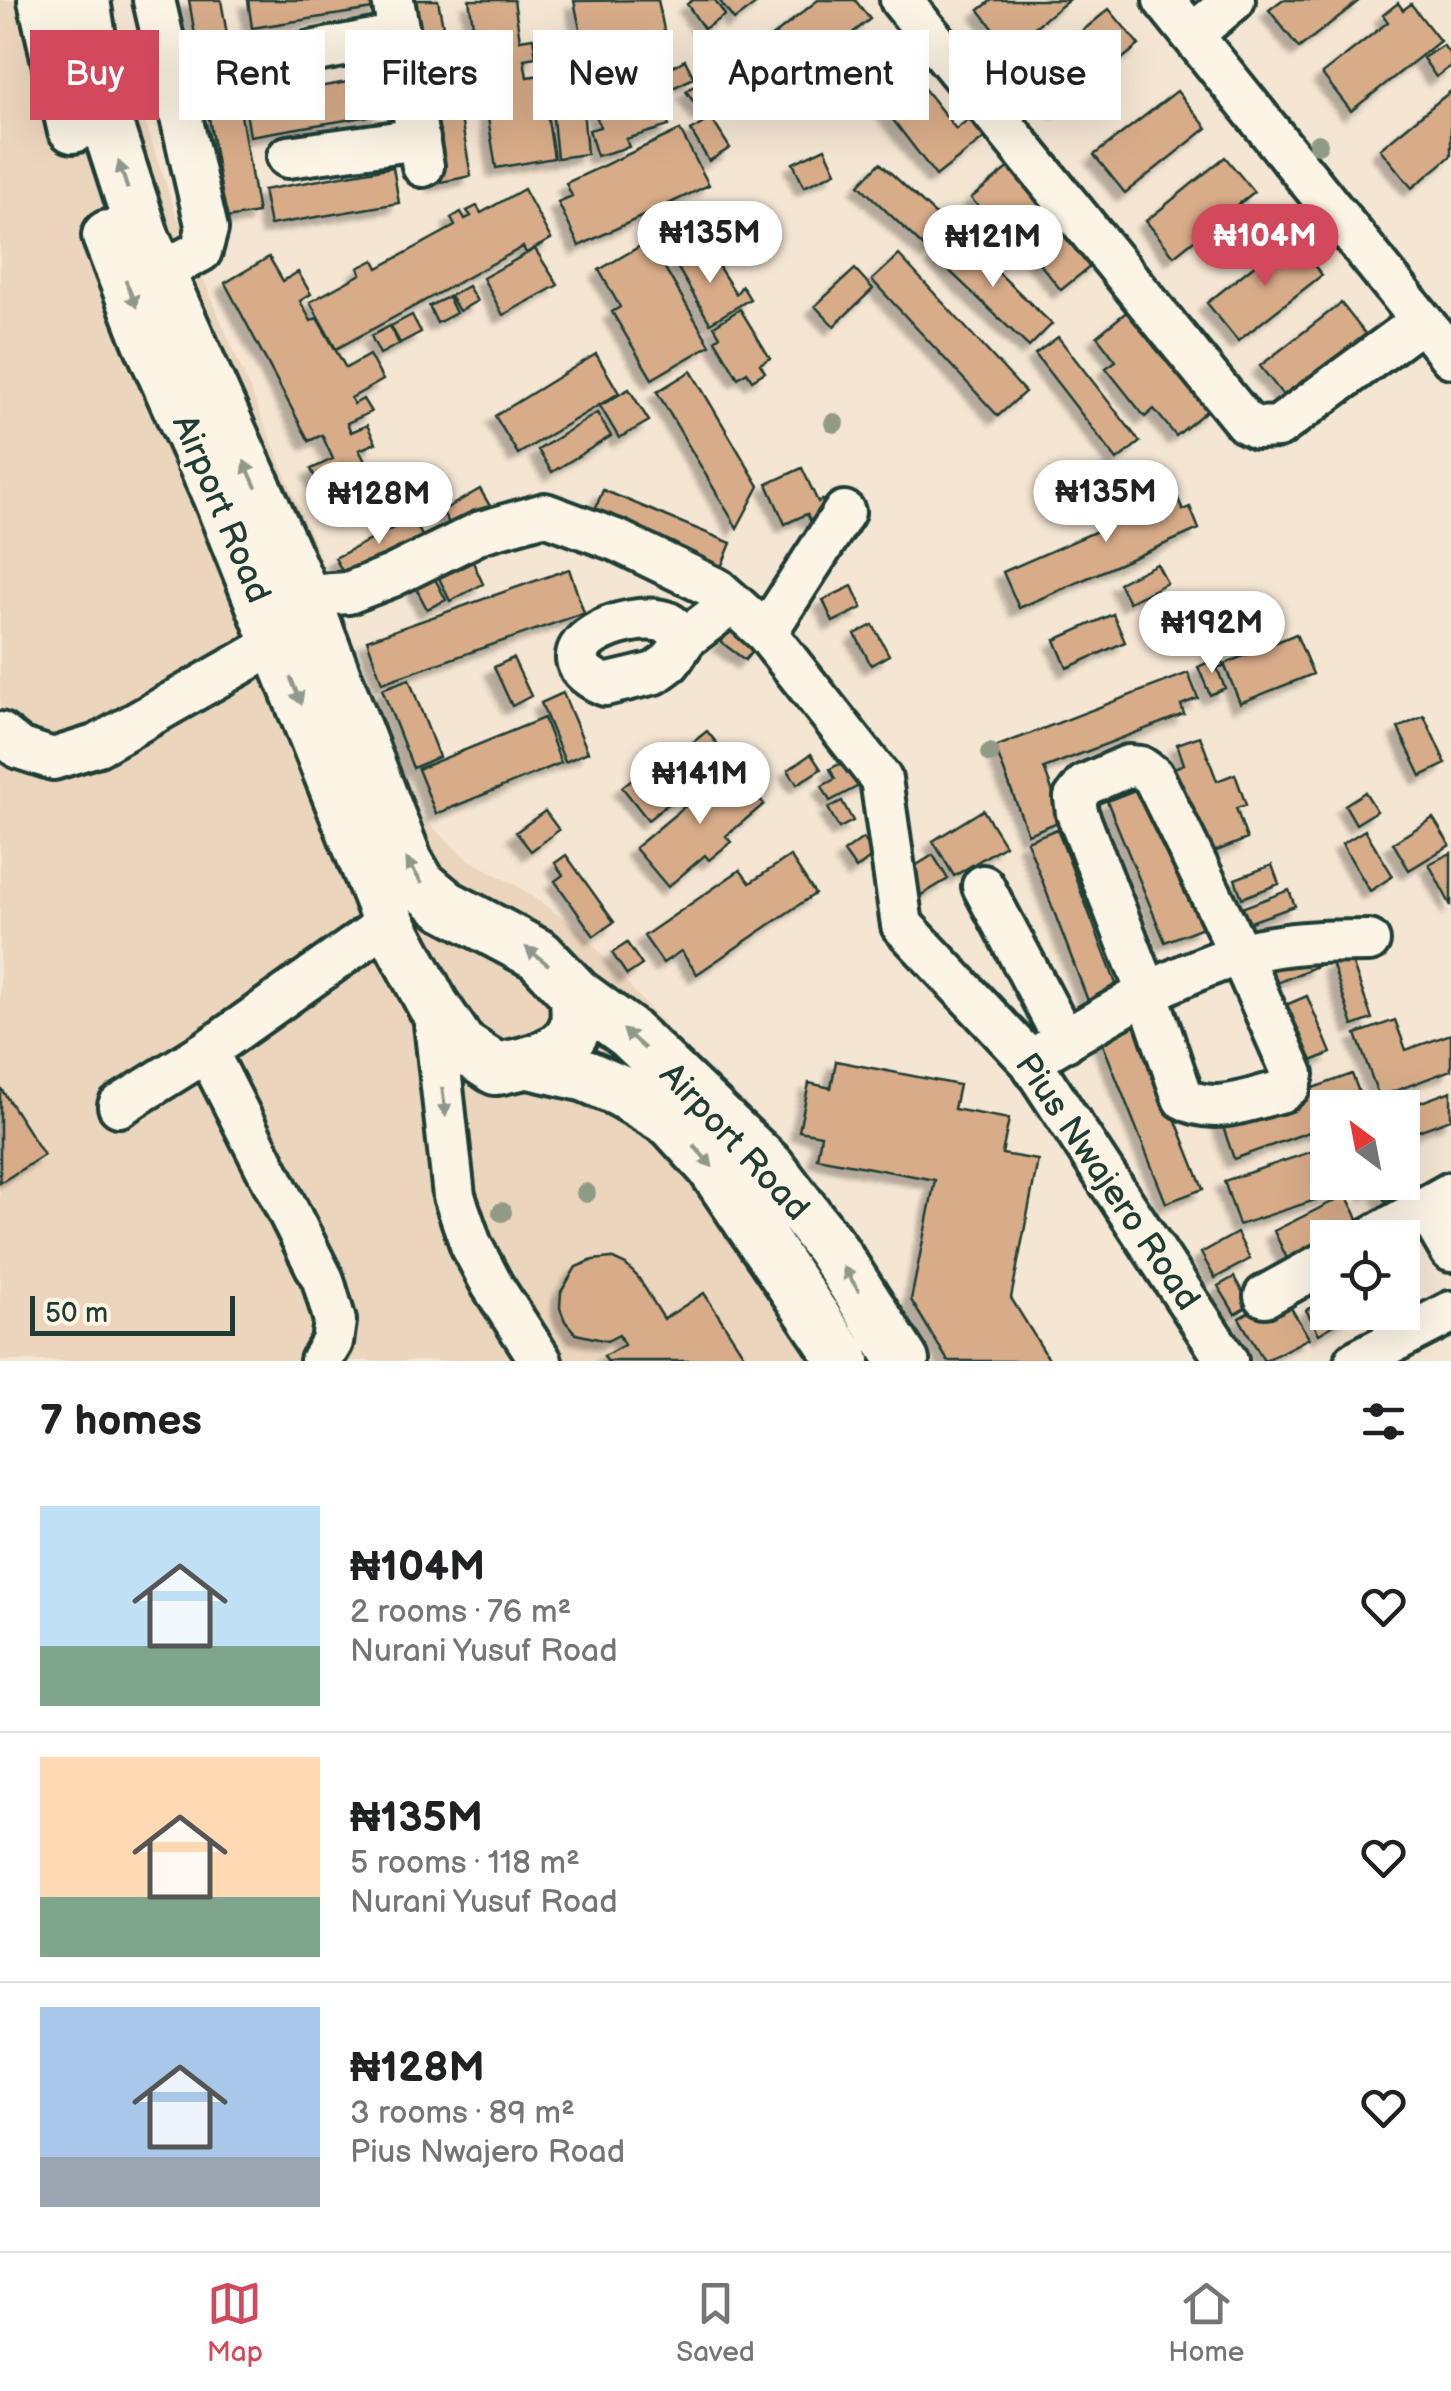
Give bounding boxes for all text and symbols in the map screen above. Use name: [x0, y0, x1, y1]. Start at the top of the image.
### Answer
chip: Buy: [30, 30, 159, 120]
chip: Rent: [179, 30, 325, 120]
chip: Filters: [345, 30, 513, 120]
chip: New: [533, 30, 673, 120]
chip: Apartment: [693, 30, 929, 120]
chip: House: [949, 30, 1121, 120]
one-way arrow: [115, 160, 130, 190]
pin: ₦135M: [640, 201, 780, 286]
pin: ₦104M: [1195, 204, 1335, 289]
pin: ₦121M: [923, 205, 1063, 290]
text: ₦135M: [659, 214, 761, 253]
text: ₦104M: [1214, 217, 1316, 256]
text: ₦121M: [945, 218, 1041, 257]
one-way arrow: [123, 280, 139, 310]
street label: Airport Road: [162, 408, 280, 610]
one-way arrow: [242, 459, 258, 489]
pin: ₦135M: [1036, 460, 1176, 545]
pin: ₦128M: [309, 462, 449, 547]
text: ₦135M: [1055, 473, 1157, 512]
text: ₦128M: [328, 475, 430, 514]
pin: ₦192M: [1142, 591, 1282, 676]
text: ₦192M: [1161, 604, 1263, 643]
one-way arrow: [289, 677, 305, 707]
pin: ₦141M: [630, 742, 770, 827]
text: ₦141M: [652, 755, 748, 794]
one-way arrow: [405, 858, 424, 885]
one-way arrow: [524, 946, 550, 967]
one-way arrow: [622, 1028, 647, 1050]
street label: Pius Nwajero Road: [1005, 1045, 1209, 1319]
street label: Airport Road: [650, 1054, 818, 1230]
one-way arrow: [436, 1087, 452, 1118]
north arrow: [1310, 1090, 1420, 1200]
map controls: [1310, 1090, 1420, 1330]
one-way arrow: [691, 1144, 713, 1169]
button: locate: [1310, 1220, 1420, 1330]
one-way arrow: [842, 1265, 860, 1293]
scale bar: [30, 1291, 235, 1336]
text: 50 m: [45, 1297, 108, 1330]
icon: filters: [1356, 1394, 1411, 1449]
text: 7 homes: [40, 1396, 202, 1447]
text: ₦104M: [350, 1542, 485, 1593]
icon: home: [120, 1546, 240, 1666]
icon: heart: [1356, 1579, 1411, 1634]
text: 2 rooms · 76 m²: [350, 1593, 571, 1632]
text: Nurani Yusuf Road: [350, 1632, 618, 1671]
text: ₦135M: [350, 1793, 483, 1844]
icon: home: [120, 1797, 240, 1917]
icon: heart: [1356, 1830, 1411, 1885]
text: 5 rooms · 118 m²: [350, 1844, 580, 1883]
text: Nurani Yusuf Road: [350, 1883, 618, 1922]
text: ₦128M: [350, 2043, 485, 2094]
icon: home: [120, 2047, 240, 2167]
icon: heart: [1356, 2080, 1411, 2135]
text: 3 rooms · 89 m²: [350, 2094, 575, 2133]
text: Pius Nwajero Road: [350, 2133, 625, 2172]
tab: Map: [207, 2276, 263, 2369]
tab: Saved: [676, 2276, 755, 2369]
tab: Home: [1168, 2276, 1244, 2369]

